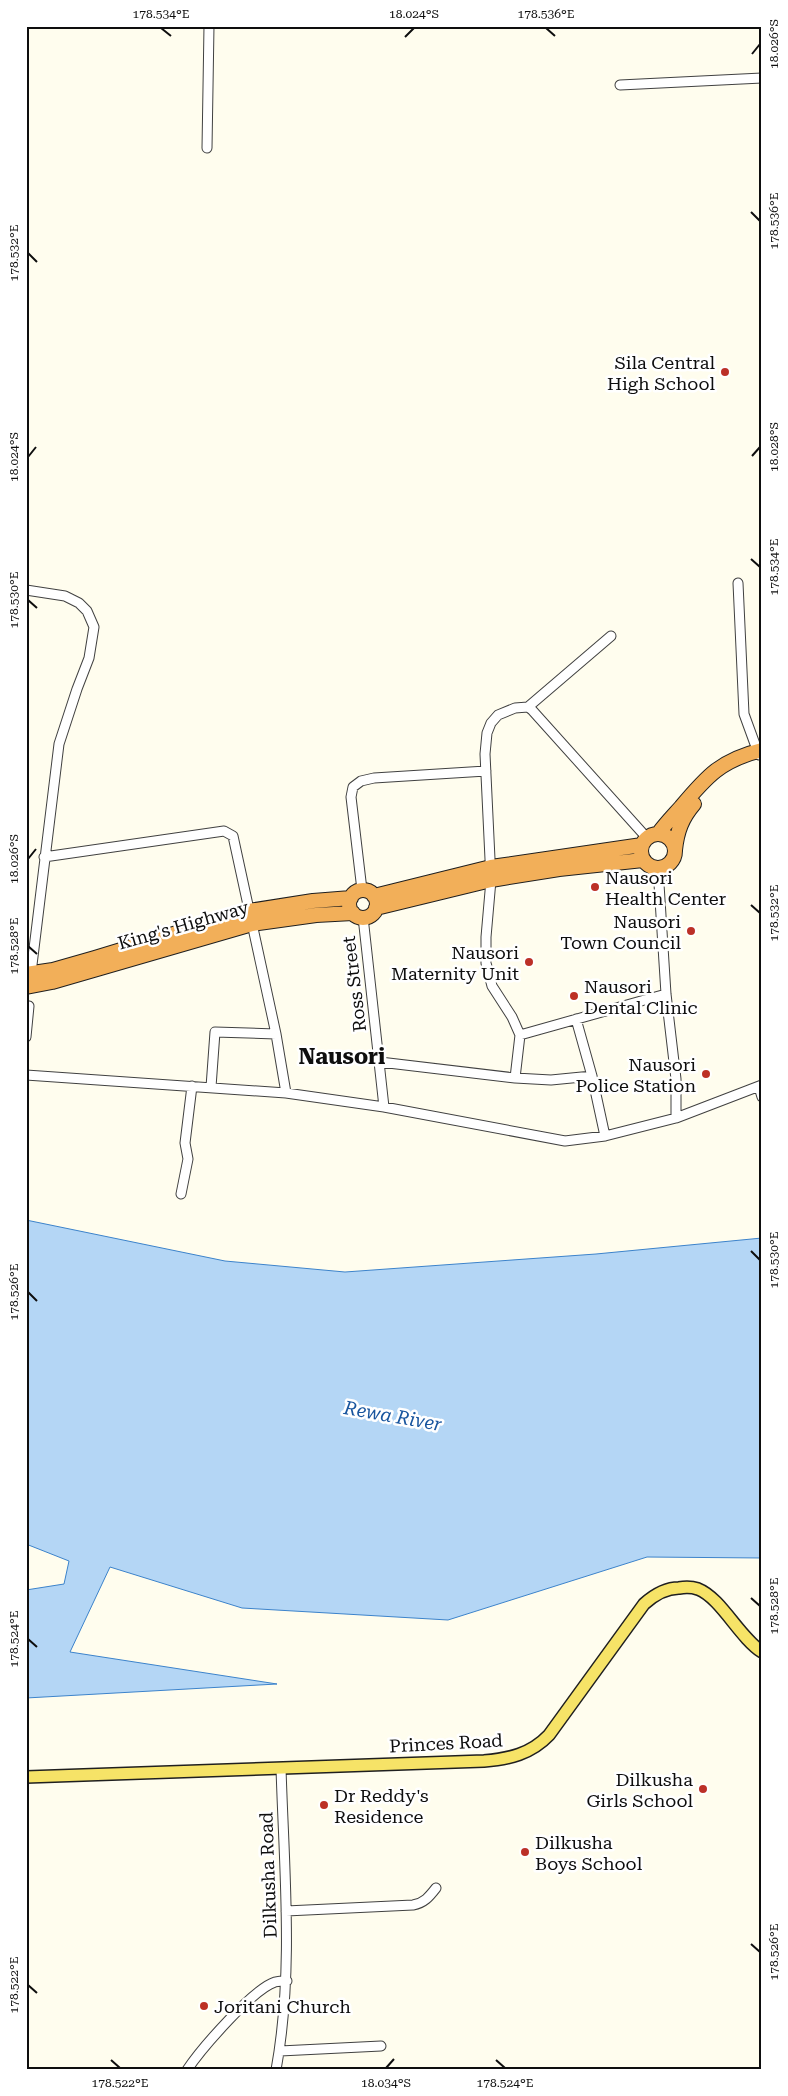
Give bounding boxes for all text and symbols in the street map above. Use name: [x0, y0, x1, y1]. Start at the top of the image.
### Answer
text: 178.534°E: [133, 7, 189, 21]
text: 18.024°S: [389, 7, 439, 21]
text: 178.536°E: [518, 7, 574, 21]
text: 18.026°S: [767, 19, 781, 69]
text: 178.536°E: [767, 193, 781, 249]
text: 178.532°E: [7, 225, 21, 281]
place label: Sila Central High School: [607, 352, 715, 394]
marker: Sila Central High School: [719, 366, 731, 378]
text: 18.028°S: [767, 422, 781, 472]
text: 18.024°S: [7, 432, 21, 482]
text: 178.534°E: [767, 539, 781, 595]
text: 178.530°E: [7, 572, 21, 628]
text: 18.026°S: [7, 834, 21, 884]
place label: Nausori Health Center: [605, 867, 726, 909]
marker: Nausori Health Center: [589, 881, 601, 893]
text: 178.532°E: [767, 885, 781, 941]
street label: King's Highway: [115, 896, 251, 954]
place label: Nausori Town Council: [560, 911, 681, 953]
text: 178.528°E: [7, 918, 21, 974]
marker: Nausori Town Council: [685, 925, 697, 937]
street label: Ross Street: [338, 935, 370, 1033]
place label: Nausori Maternity Unit: [391, 942, 519, 984]
marker: Nausori Maternity Unit: [523, 956, 535, 968]
place label: Nausori Dental Clinic: [584, 976, 698, 1018]
marker: Nausori Dental Clinic: [568, 990, 580, 1002]
district label: Nausori: [299, 1044, 385, 1069]
place label: Nausori Police Station: [576, 1054, 696, 1096]
marker: Nausori Police Station: [700, 1068, 712, 1080]
text: 178.530°E: [767, 1232, 781, 1288]
text: 178.526°E: [7, 1264, 21, 1320]
water label: Rewa River: [341, 1396, 444, 1436]
text: 178.528°E: [767, 1578, 781, 1634]
text: 178.524°E: [7, 1611, 21, 1667]
street label: Princes Road: [389, 1730, 504, 1756]
place label: Dilkusha Girls School: [586, 1769, 693, 1811]
marker: Dilkusha Girls School: [697, 1783, 709, 1795]
place label: Dr Reddy's Residence: [334, 1785, 429, 1827]
marker: Dr Reddy's Residence: [318, 1799, 330, 1811]
street label: Dilkusha Road: [255, 1811, 281, 1939]
place label: Dilkusha Boys School: [535, 1832, 643, 1874]
marker: Dilkusha Boys School: [519, 1846, 531, 1858]
text: 178.526°E: [767, 1924, 781, 1980]
text: 178.522°E: [7, 1957, 21, 2013]
place label: Joritani Church: [214, 1996, 351, 2017]
marker: Joritani Church: [198, 2000, 210, 2012]
text: 178.522°E: [92, 2076, 148, 2090]
text: 18.034°S: [361, 2076, 411, 2090]
text: 178.524°E: [477, 2076, 533, 2090]

